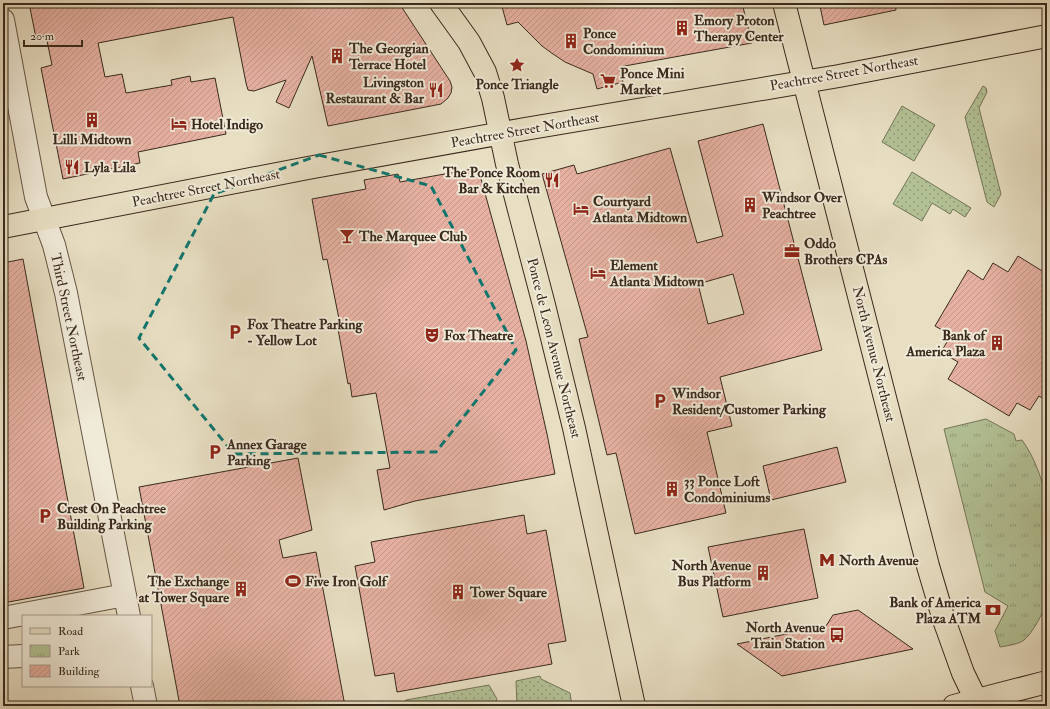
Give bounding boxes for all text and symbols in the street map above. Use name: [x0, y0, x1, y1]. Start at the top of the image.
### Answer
place label: Emory Proton Therapy Center: [693, 12, 784, 46]
building icon: Emory Proton Therapy Center: [673, 19, 691, 37]
scale bar: [24, 22, 82, 48]
place label: Ponce Condominium: [583, 25, 665, 58]
text: 20 m: [30, 29, 55, 44]
building icon: Ponce Condominium: [562, 32, 580, 50]
place label: The Georgian Terrace Hotel: [348, 40, 429, 73]
building icon: The Georgian Terrace Hotel: [328, 47, 346, 65]
street label: Peachtree Street Northeast: [768, 51, 920, 94]
place icon: Ponce Triangle: [508, 56, 526, 74]
place label: Ponce Mini Market: [619, 65, 685, 98]
supermarket icon: Ponce Mini Market: [599, 72, 617, 90]
place label: Livingston Restaurant & Bar: [325, 74, 425, 107]
place label: Ponce Triangle: [475, 76, 559, 94]
restaurant icon: Livingston Restaurant & Bar: [427, 81, 445, 99]
street label: Peachtree Street Northeast: [449, 108, 601, 151]
building icon: Lilli Midtown: [83, 111, 101, 129]
hotel icon: Hotel Indigo: [170, 115, 188, 133]
place label: Hotel Indigo: [191, 116, 263, 134]
place label: Lilli Midtown: [53, 131, 132, 148]
restaurant icon: Lyla Lila: [63, 158, 81, 176]
place label: Lyla Lila: [84, 159, 137, 177]
place label: The Ponce Room Bar & Kitchen: [442, 164, 541, 197]
street label: Peachtree Street Northeast: [131, 165, 282, 211]
restaurant icon: The Ponce Room Bar & Kitchen: [543, 171, 561, 189]
place label: Windsor Over Peachtree: [761, 189, 843, 222]
place label: Courtyard Atlanta Midtown: [592, 193, 688, 226]
building icon: Windsor Over Peachtree: [741, 196, 759, 214]
hotel icon: Courtyard Atlanta Midtown: [572, 200, 590, 218]
bar icon: The Marquee Club: [338, 227, 356, 245]
place label: The Marquee Club: [358, 228, 467, 246]
place label: Oddo Brothers CPAs: [804, 235, 888, 268]
office icon: Oddo Brothers CPAs: [783, 242, 801, 260]
street label: Third Street Northeast: [47, 252, 91, 383]
street label: Ponce de Leon Avenue Northeast: [523, 256, 585, 440]
place label: Element Atlanta Midtown: [609, 257, 705, 290]
hotel icon: Element Atlanta Midtown: [589, 264, 607, 282]
street label: North Avenue Northeast: [849, 284, 899, 424]
place label: Fox Theatre Parking - Yellow Lot: [247, 316, 364, 349]
parking icon: Fox Theatre Parking - Yellow Lot: [226, 323, 244, 341]
theatre icon: Fox Theatre: [423, 326, 441, 344]
place label: Fox Theatre: [444, 327, 513, 344]
place label: Bank of America Plaza: [905, 327, 987, 360]
building icon: Bank of America Plaza: [988, 334, 1006, 352]
place label: Windsor Resident/Customer Parking: [671, 385, 827, 419]
parking icon: Windsor Resident/Customer Parking: [651, 392, 669, 410]
place label: Annex Garage Parking: [226, 436, 307, 470]
parking icon: Annex Garage Parking: [206, 443, 224, 461]
place label: 33 Ponce Loft Condominiums: [684, 473, 770, 506]
building icon: 33 Ponce Loft Condominiums: [663, 480, 681, 498]
place label: Crest On Peachtree Building Parking: [57, 500, 166, 534]
parking icon: Crest On Peachtree Building Parking: [36, 507, 54, 525]
metro station icon: North Avenue: [818, 551, 836, 569]
place label: North Avenue: [838, 552, 919, 569]
place label: North Avenue Bus Platform: [670, 557, 751, 590]
building icon: North Avenue Bus Platform: [754, 564, 772, 582]
sports icon: Five Iron Golf: [284, 572, 302, 590]
place label: The Exchange at Tower Square: [139, 573, 229, 607]
place label: Five Iron Golf: [305, 573, 389, 590]
building icon: The Exchange at Tower Square: [232, 580, 250, 598]
building icon: Tower Square: [449, 583, 467, 601]
place label: Tower Square: [469, 584, 547, 602]
place label: Bank of America Plaza ATM: [889, 594, 982, 627]
bank icon: Bank of America Plaza ATM: [984, 601, 1002, 619]
legend: [22, 615, 152, 687]
place label: North Avenue Train Station: [744, 619, 826, 652]
text: Road: [58, 624, 83, 639]
bus stop icon: North Avenue Train Station: [828, 626, 846, 644]
text: Park: [58, 644, 80, 659]
text: Building: [58, 664, 101, 679]

